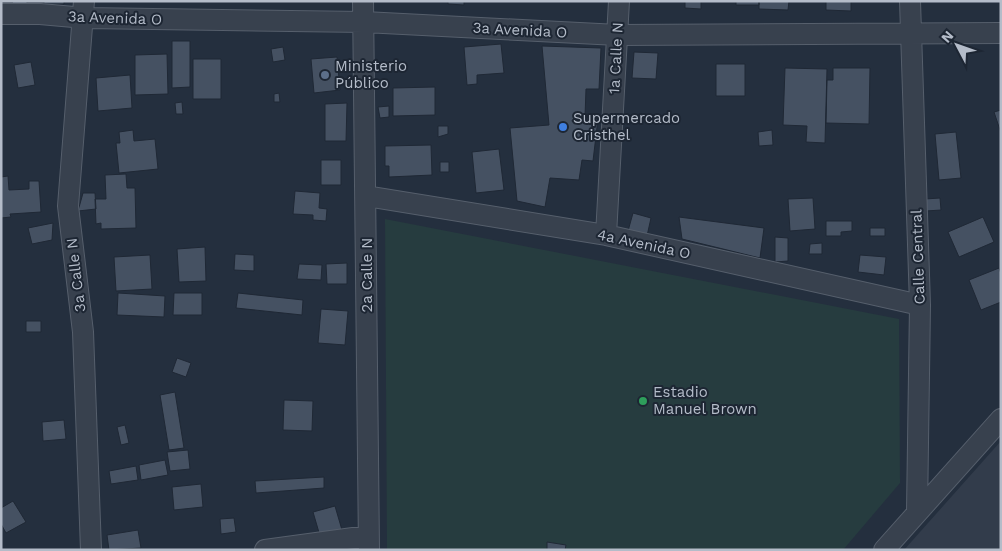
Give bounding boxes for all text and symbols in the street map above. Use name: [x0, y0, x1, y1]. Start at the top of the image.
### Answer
street label: 3a Avenida O: [67, 7, 163, 29]
street label: 3a Avenida O: [472, 19, 568, 41]
north arrow: [932, 20, 982, 70]
street label: 1a Calle N: [605, 22, 627, 94]
text: N: [938, 27, 957, 46]
place label: Ministerio Público: [335, 57, 407, 92]
marker: Ministerio Público: [319, 69, 331, 81]
place label: Supermercado Cristhel: [573, 109, 680, 144]
marker: Supermercado Cristhel: [557, 121, 569, 133]
street label: Calle Central: [907, 209, 929, 305]
street label: 4a Avenida O: [596, 225, 692, 263]
street label: 3a Calle N: [63, 237, 89, 313]
street label: 2a Calle N: [358, 238, 376, 312]
place label: Estadio Manuel Brown: [653, 383, 757, 418]
marker: Estadio Manuel Brown: [637, 395, 649, 407]

